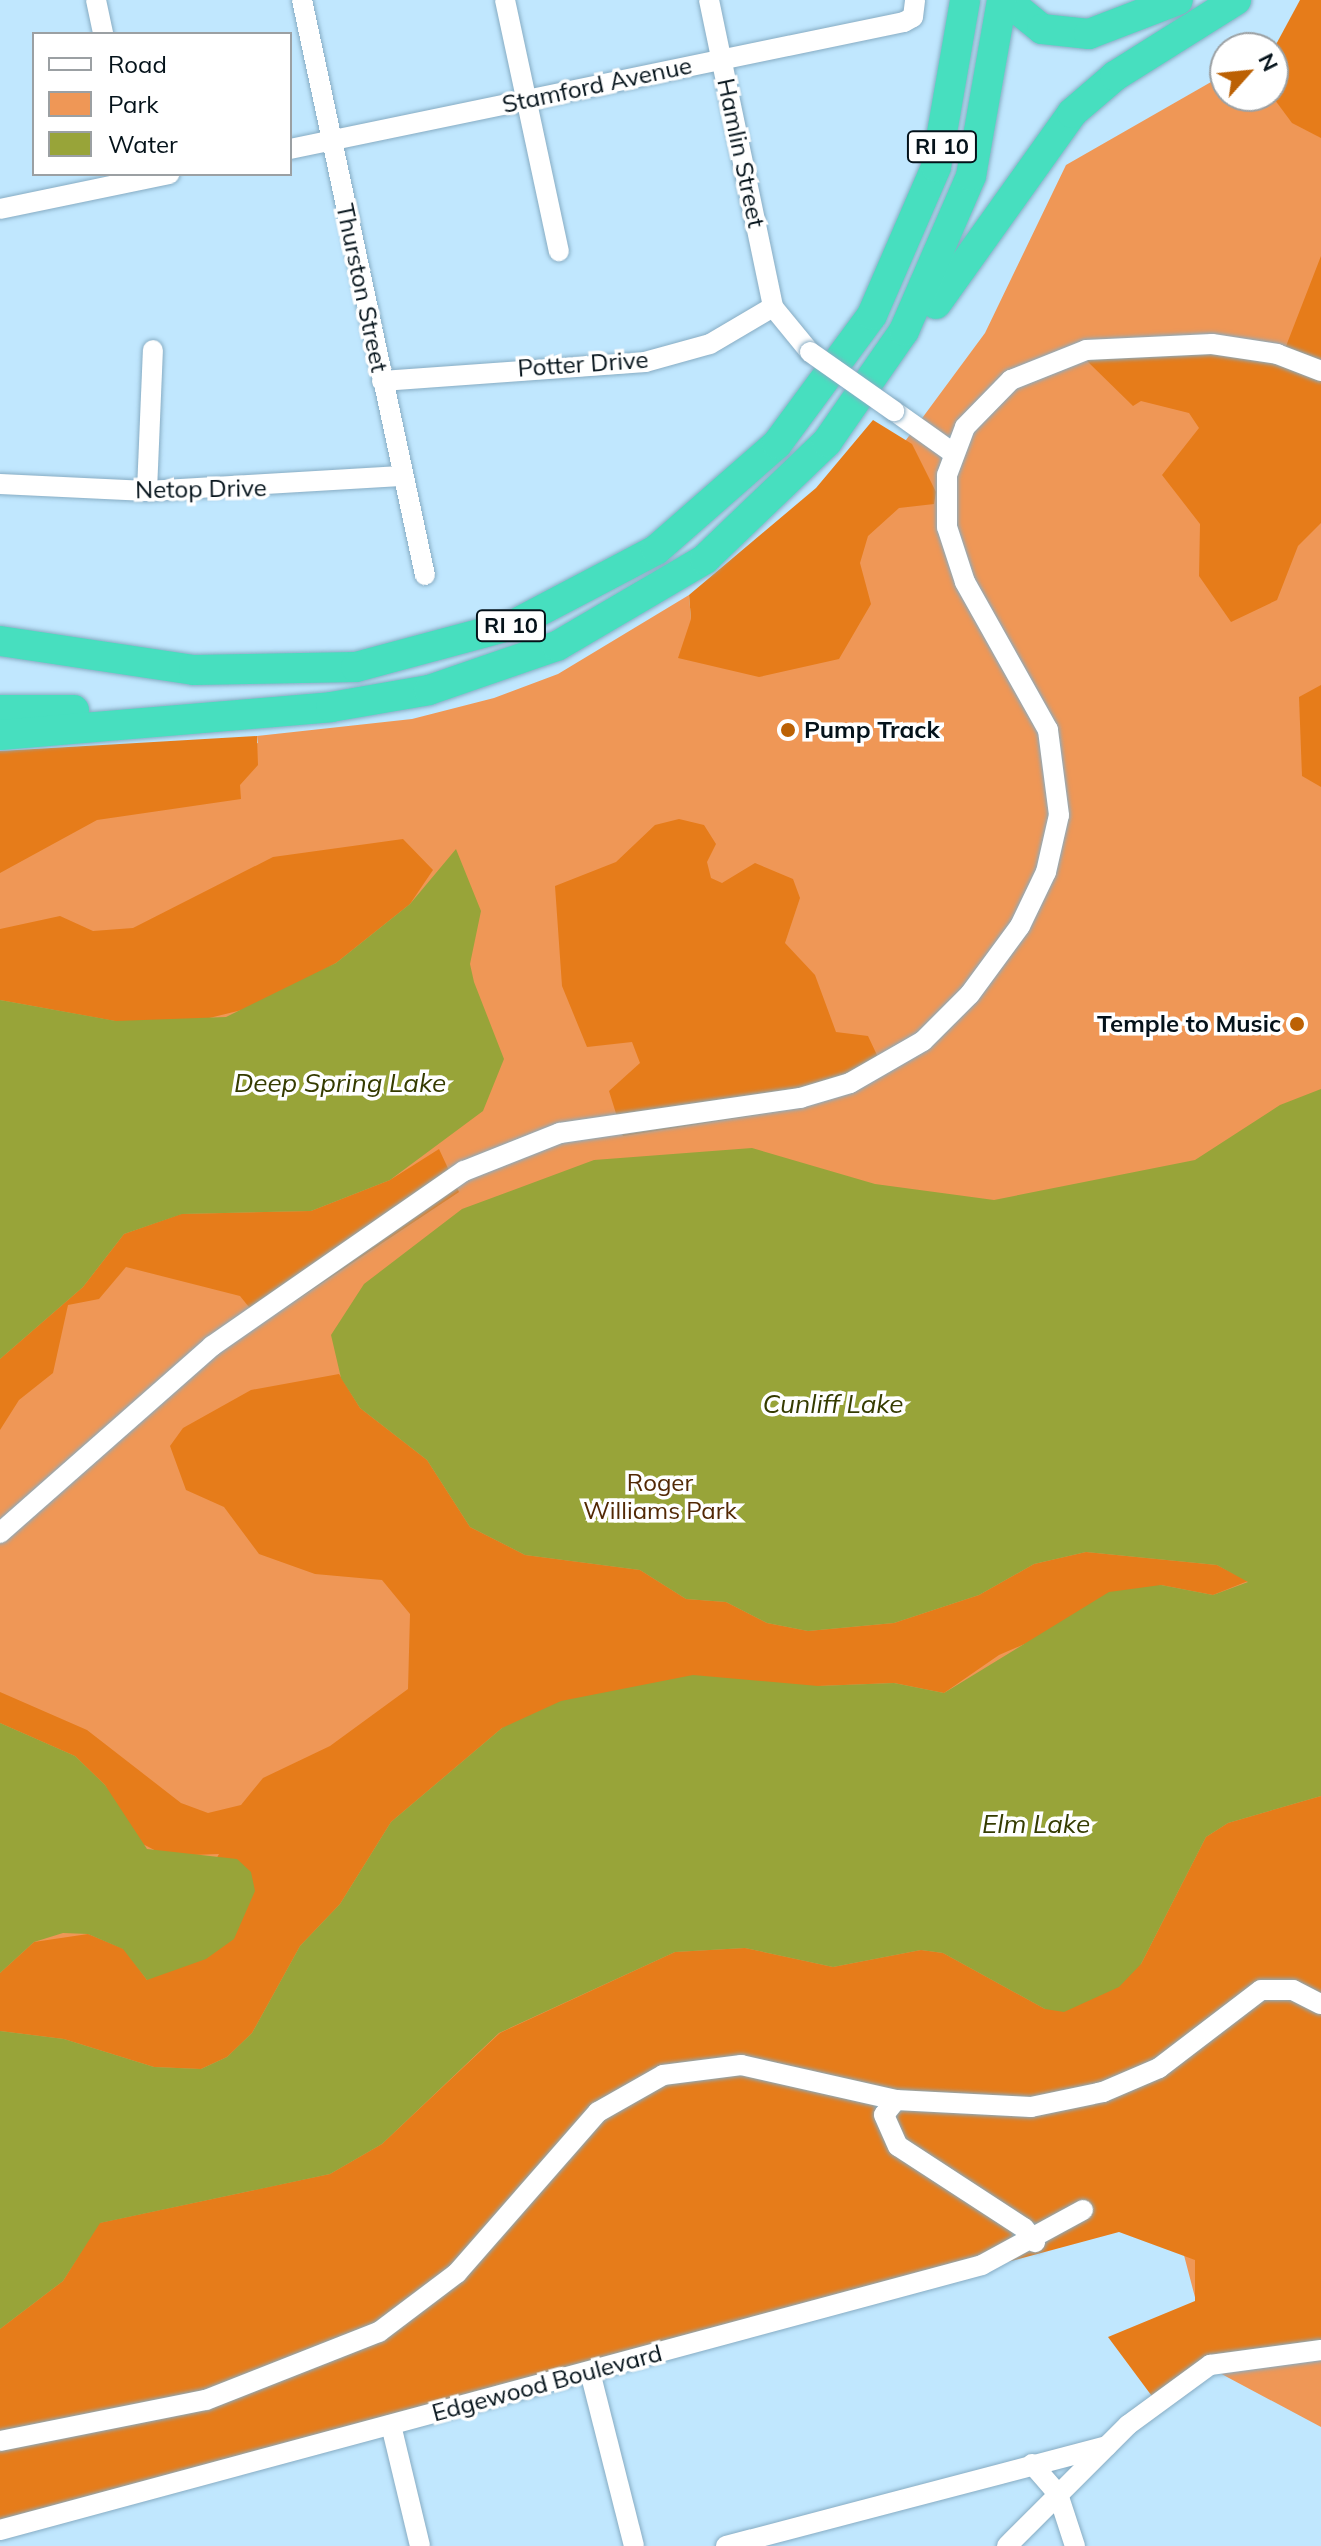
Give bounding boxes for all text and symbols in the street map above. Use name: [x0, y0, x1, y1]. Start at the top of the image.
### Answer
legend: [32, 32, 292, 176]
north arrow: [1209, 32, 1289, 112]
text: N: [1252, 48, 1285, 76]
text: Road: [108, 49, 167, 79]
street label: Stamford Avenue: [500, 51, 694, 119]
street label: Hamlin Street: [711, 76, 771, 230]
text: Park: [108, 89, 159, 119]
text: Water: [108, 129, 178, 159]
road number: RI 10: [906, 129, 978, 165]
street label: Thurston Street: [330, 201, 394, 375]
street label: Potter Drive: [517, 345, 649, 383]
street label: Netop Drive: [135, 473, 267, 505]
road number: RI 10: [475, 608, 547, 644]
place label: Pump Track: [804, 716, 940, 744]
marker: Pump Track: [779, 721, 797, 739]
place label: Temple to Music: [1097, 1010, 1281, 1038]
marker: Temple to Music: [1288, 1015, 1306, 1033]
water label: Deep Spring Lake: [234, 1067, 446, 1099]
water label: Cunliff Lake: [762, 1388, 904, 1420]
park label: Roger Williams Park: [583, 1469, 737, 1525]
water label: Elm Lake: [982, 1808, 1090, 1840]
street label: Edgewood Boulevard: [429, 2338, 665, 2428]

